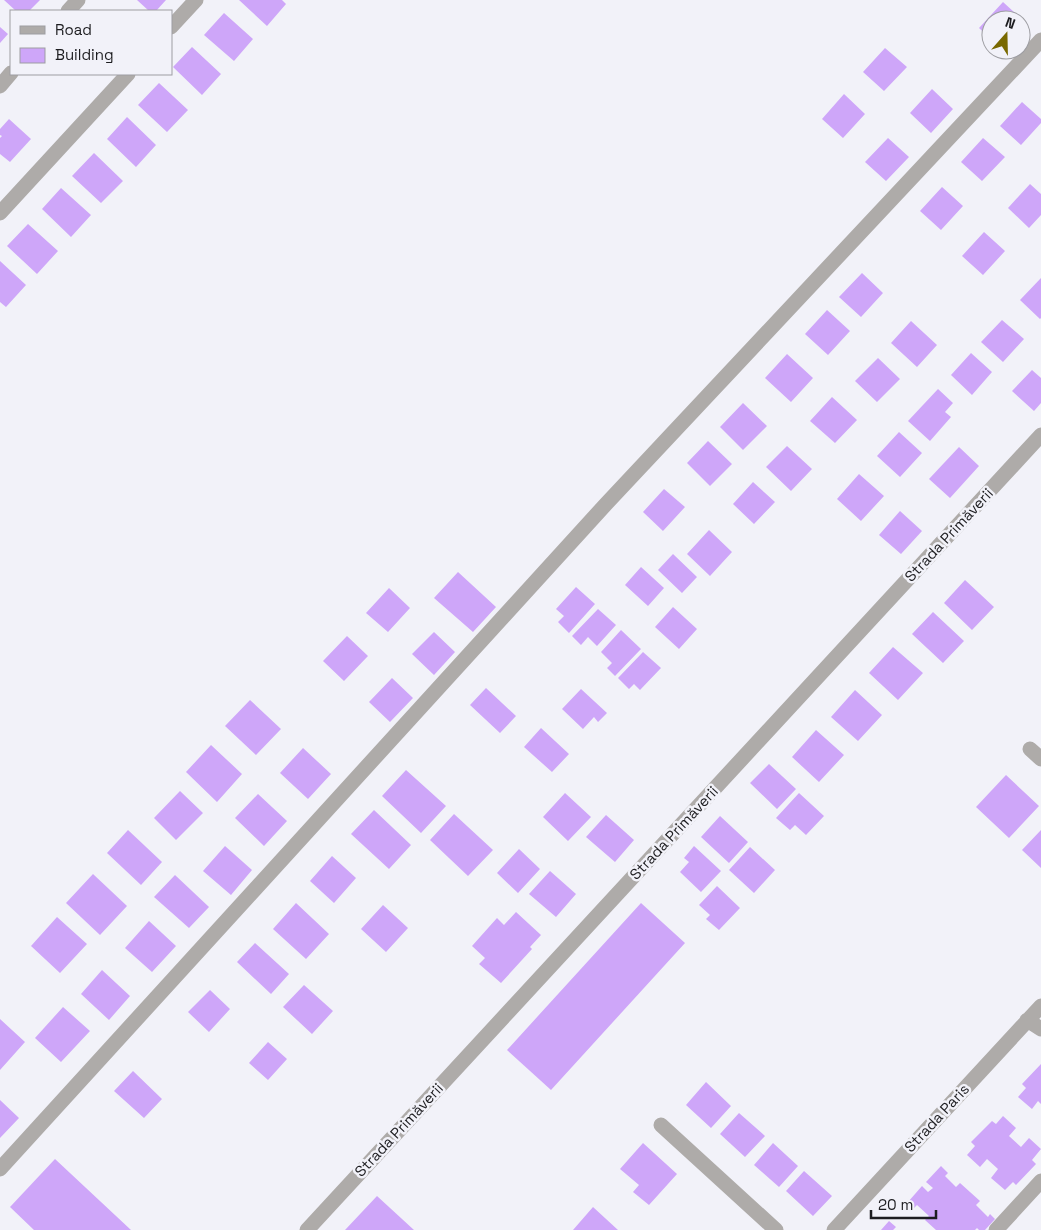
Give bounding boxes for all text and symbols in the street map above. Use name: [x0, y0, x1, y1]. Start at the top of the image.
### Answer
legend: [10, 10, 172, 75]
north arrow: [981, 10, 1031, 60]
text: N: [1003, 13, 1018, 33]
text: Road: [55, 20, 92, 39]
text: Building: [55, 45, 114, 64]
street label: Strada Primăverii: [900, 484, 997, 585]
street label: Strada Primăverii: [625, 782, 722, 883]
street label: Strada Primăverii: [350, 1079, 447, 1180]
street label: Strada Paris: [900, 1079, 973, 1156]
scale bar: [871, 1188, 936, 1220]
text: 20 m: [878, 1195, 913, 1214]

